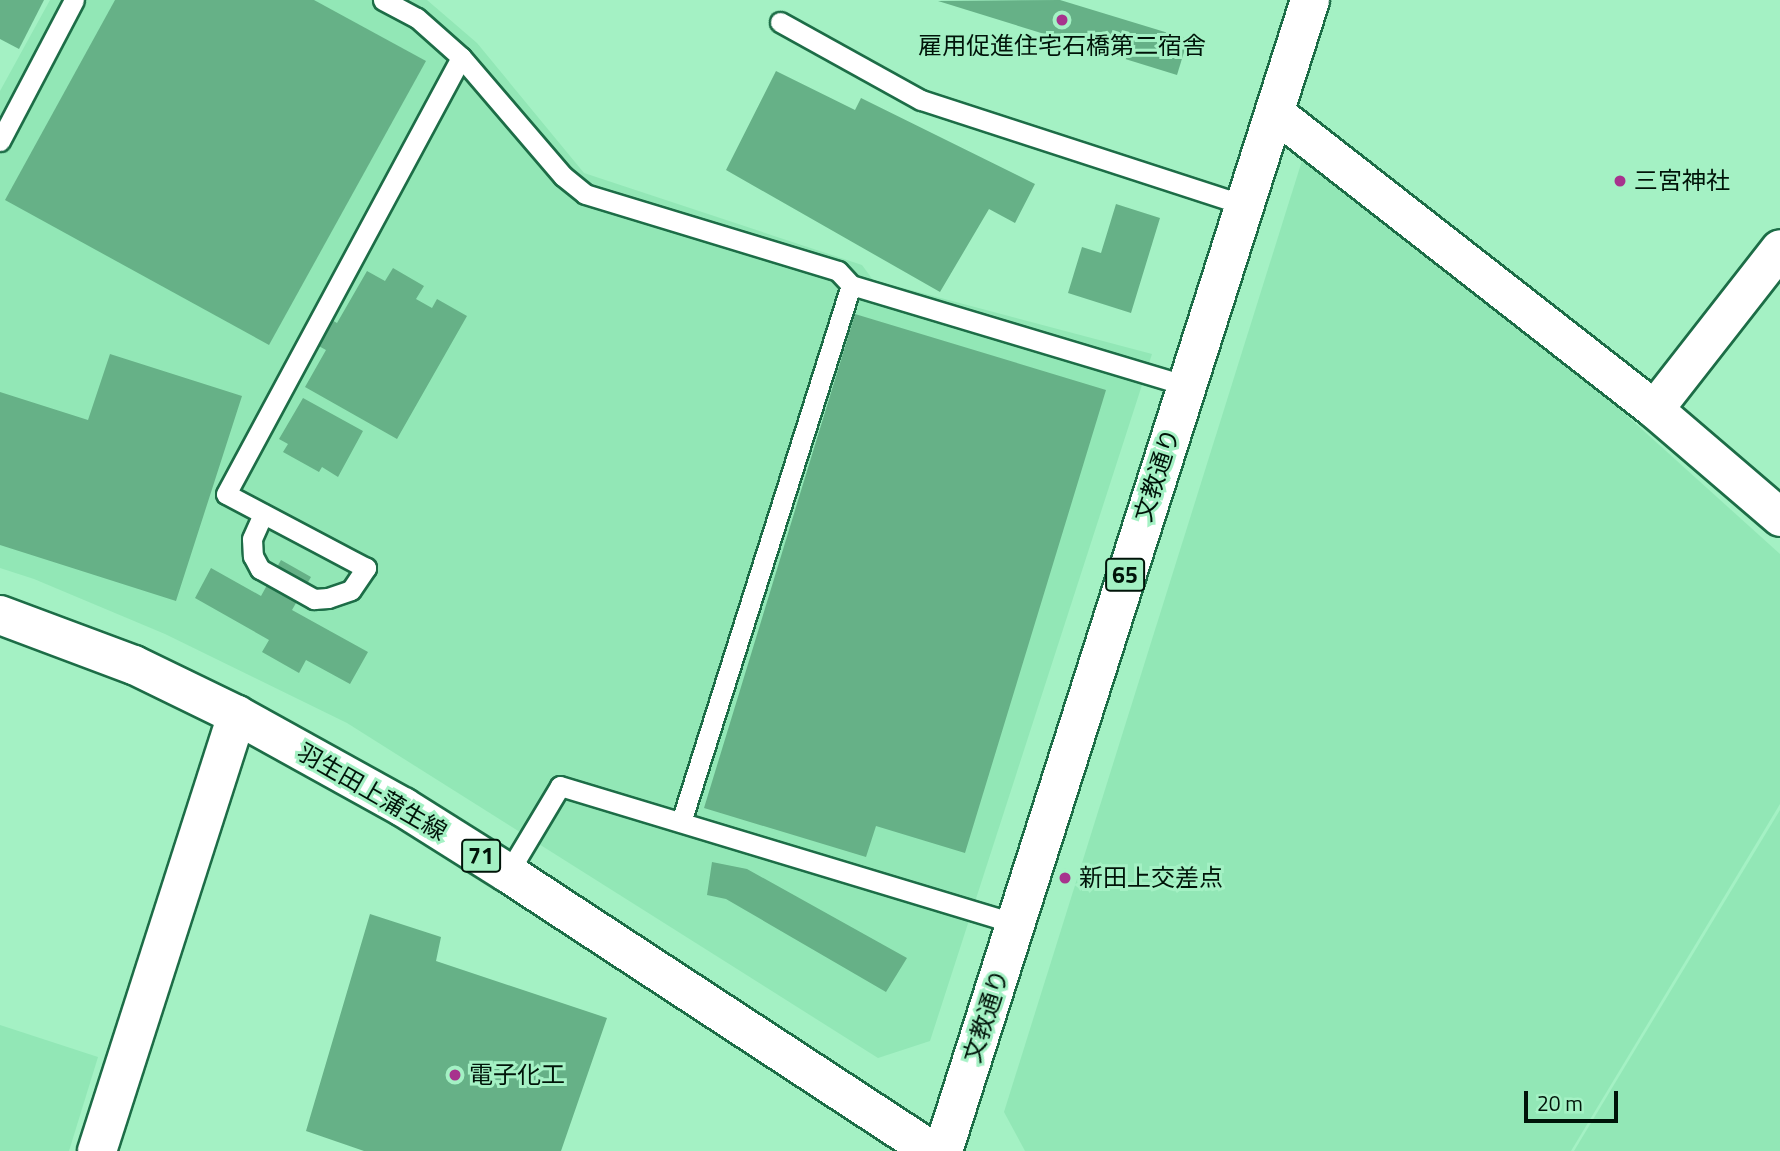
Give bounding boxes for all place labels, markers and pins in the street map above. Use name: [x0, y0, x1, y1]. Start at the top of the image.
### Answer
marker: 雇用促進住宅石橋第二宿舎: [1054, 12, 1070, 28]
place label: 雇用促進住宅石橋第二宿舎: [918, 32, 1206, 60]
place label: 三宮神社: [1634, 167, 1730, 195]
marker: 三宮神社: [1612, 173, 1628, 189]
place label: 新田上交差点: [1079, 864, 1223, 892]
marker: 新田上交差点: [1057, 870, 1073, 886]
place label: 電子化工: [469, 1061, 565, 1089]
marker: 電子化工: [447, 1067, 463, 1083]

